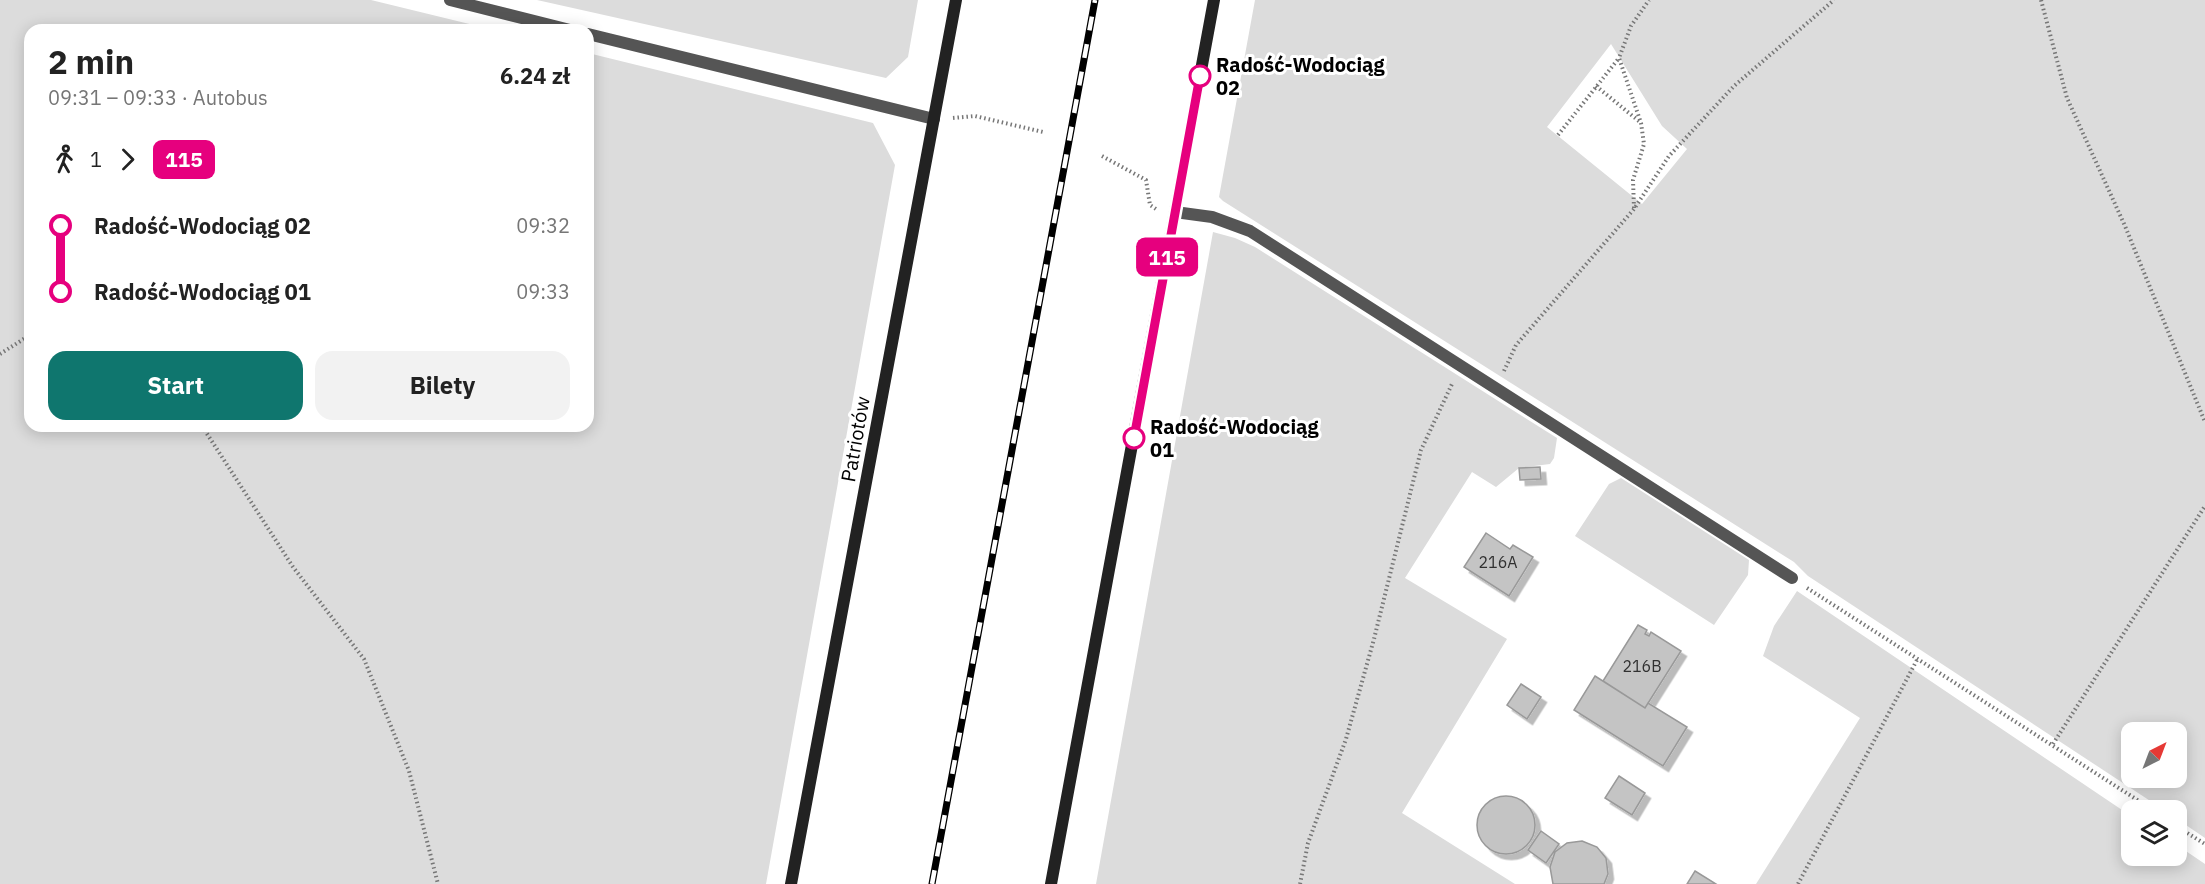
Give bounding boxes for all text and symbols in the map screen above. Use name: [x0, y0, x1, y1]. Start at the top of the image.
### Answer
text: 2 min: [48, 40, 134, 83]
place label: Radość-Wodociąg 02: [1216, 51, 1385, 101]
text: 6.24 zł: [500, 61, 570, 90]
marker: Radość-Wodociąg 02: [1189, 65, 1211, 87]
text: 09:31 – 09:33 · Autobus: [48, 84, 268, 111]
icon: walk: [48, 143, 81, 176]
icon: forward: [111, 143, 144, 176]
text: 115: [165, 145, 203, 173]
text: 1: [90, 146, 102, 173]
text: Radość-Wodociąg 02: [94, 211, 311, 240]
text: 09:32: [516, 212, 570, 239]
line badge: 115: [1132, 238, 1202, 276]
text: 115: [1148, 243, 1186, 271]
text: Radość-Wodociąg 01: [94, 277, 311, 306]
text: 09:33: [516, 278, 570, 305]
button: Start: [48, 351, 303, 420]
button: Bilety: [315, 351, 570, 420]
street label: Patriotów: [834, 394, 876, 484]
place label: Radość-Wodociąg 01: [1150, 413, 1319, 463]
marker: Radość-Wodociąg 01: [1123, 427, 1145, 449]
house number: 216A: [1478, 552, 1518, 572]
house number: 216B: [1622, 656, 1662, 676]
north arrow: [2121, 722, 2187, 788]
map controls: [2121, 722, 2187, 866]
button: layers: [2121, 800, 2187, 866]

